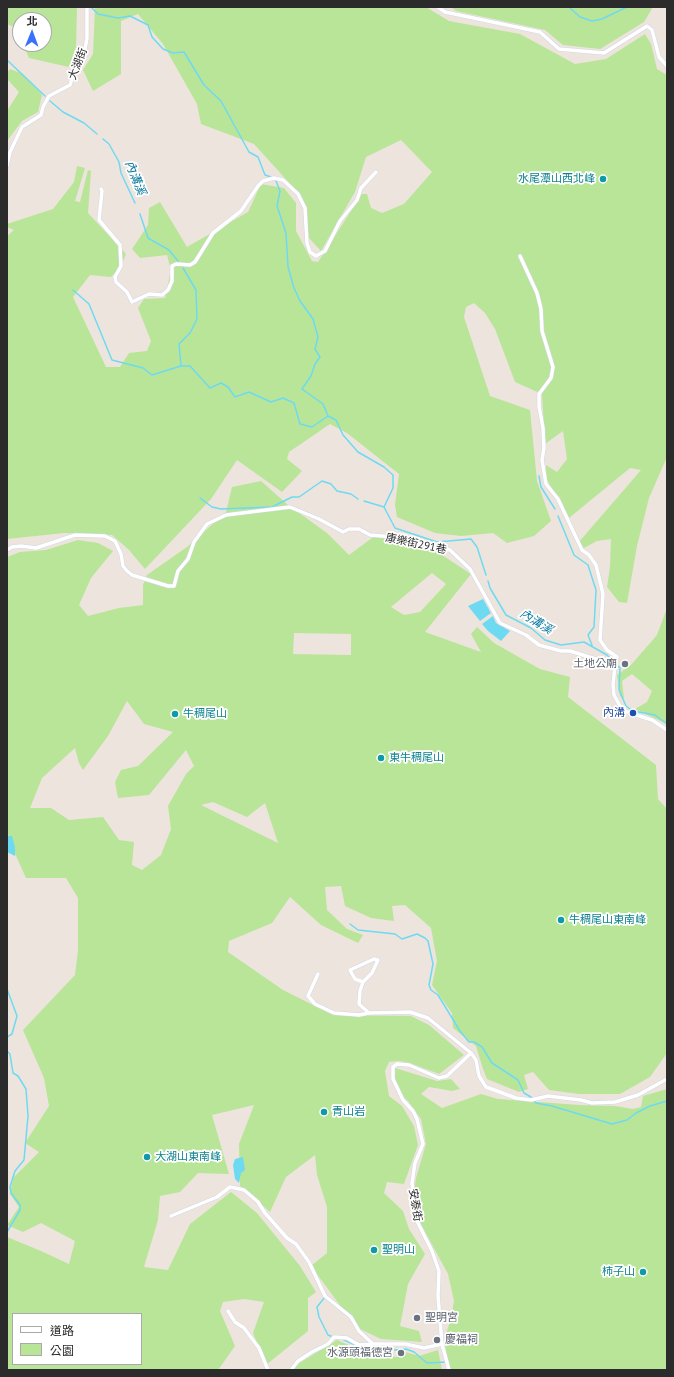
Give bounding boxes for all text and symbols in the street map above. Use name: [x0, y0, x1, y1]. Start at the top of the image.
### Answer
north arrow: [12, 12, 52, 52]
text: 北: [27, 14, 38, 28]
street label: 大湖街: [66, 46, 90, 82]
water label: 內溝溪: [122, 159, 148, 197]
place label: 水尾潭山西北峰: [518, 172, 595, 186]
marker: 水尾潭山西北峰: [598, 174, 608, 184]
street label: 康樂街291巷: [384, 531, 448, 557]
water label: 內溝溪: [517, 606, 555, 638]
place label: 土地公廟: [573, 657, 617, 671]
marker: 土地公廟: [620, 659, 630, 669]
place label: 內溝: [603, 706, 625, 720]
place label: 牛稠尾山: [183, 707, 227, 721]
marker: 內溝: [628, 708, 638, 718]
marker: 牛稠尾山: [170, 709, 180, 719]
place label: 東牛稠尾山: [389, 751, 444, 765]
marker: 東牛稠尾山: [376, 753, 386, 763]
place label: 牛稠尾山東南峰: [569, 913, 646, 927]
marker: 牛稠尾山東南峰: [556, 915, 566, 925]
place label: 青山岩: [332, 1105, 365, 1119]
marker: 青山岩: [319, 1107, 329, 1117]
place label: 大湖山東南峰: [155, 1150, 221, 1164]
marker: 大湖山東南峰: [142, 1152, 152, 1162]
street label: 安泰街: [406, 1188, 424, 1222]
place label: 聖明山: [382, 1243, 415, 1257]
marker: 聖明山: [369, 1245, 379, 1255]
place label: 柿子山: [602, 1265, 635, 1279]
marker: 柿子山: [638, 1267, 648, 1277]
place label: 聖明宮: [425, 1311, 458, 1325]
legend: [12, 1313, 142, 1365]
marker: 聖明宮: [412, 1313, 422, 1323]
text: 道路: [50, 1323, 74, 1338]
place label: 慶福祠: [445, 1333, 478, 1347]
marker: 慶福祠: [432, 1335, 442, 1345]
text: 公園: [50, 1343, 74, 1358]
place label: 水源頭福德宮: [327, 1346, 393, 1360]
marker: 水源頭福德宮: [396, 1348, 406, 1358]

